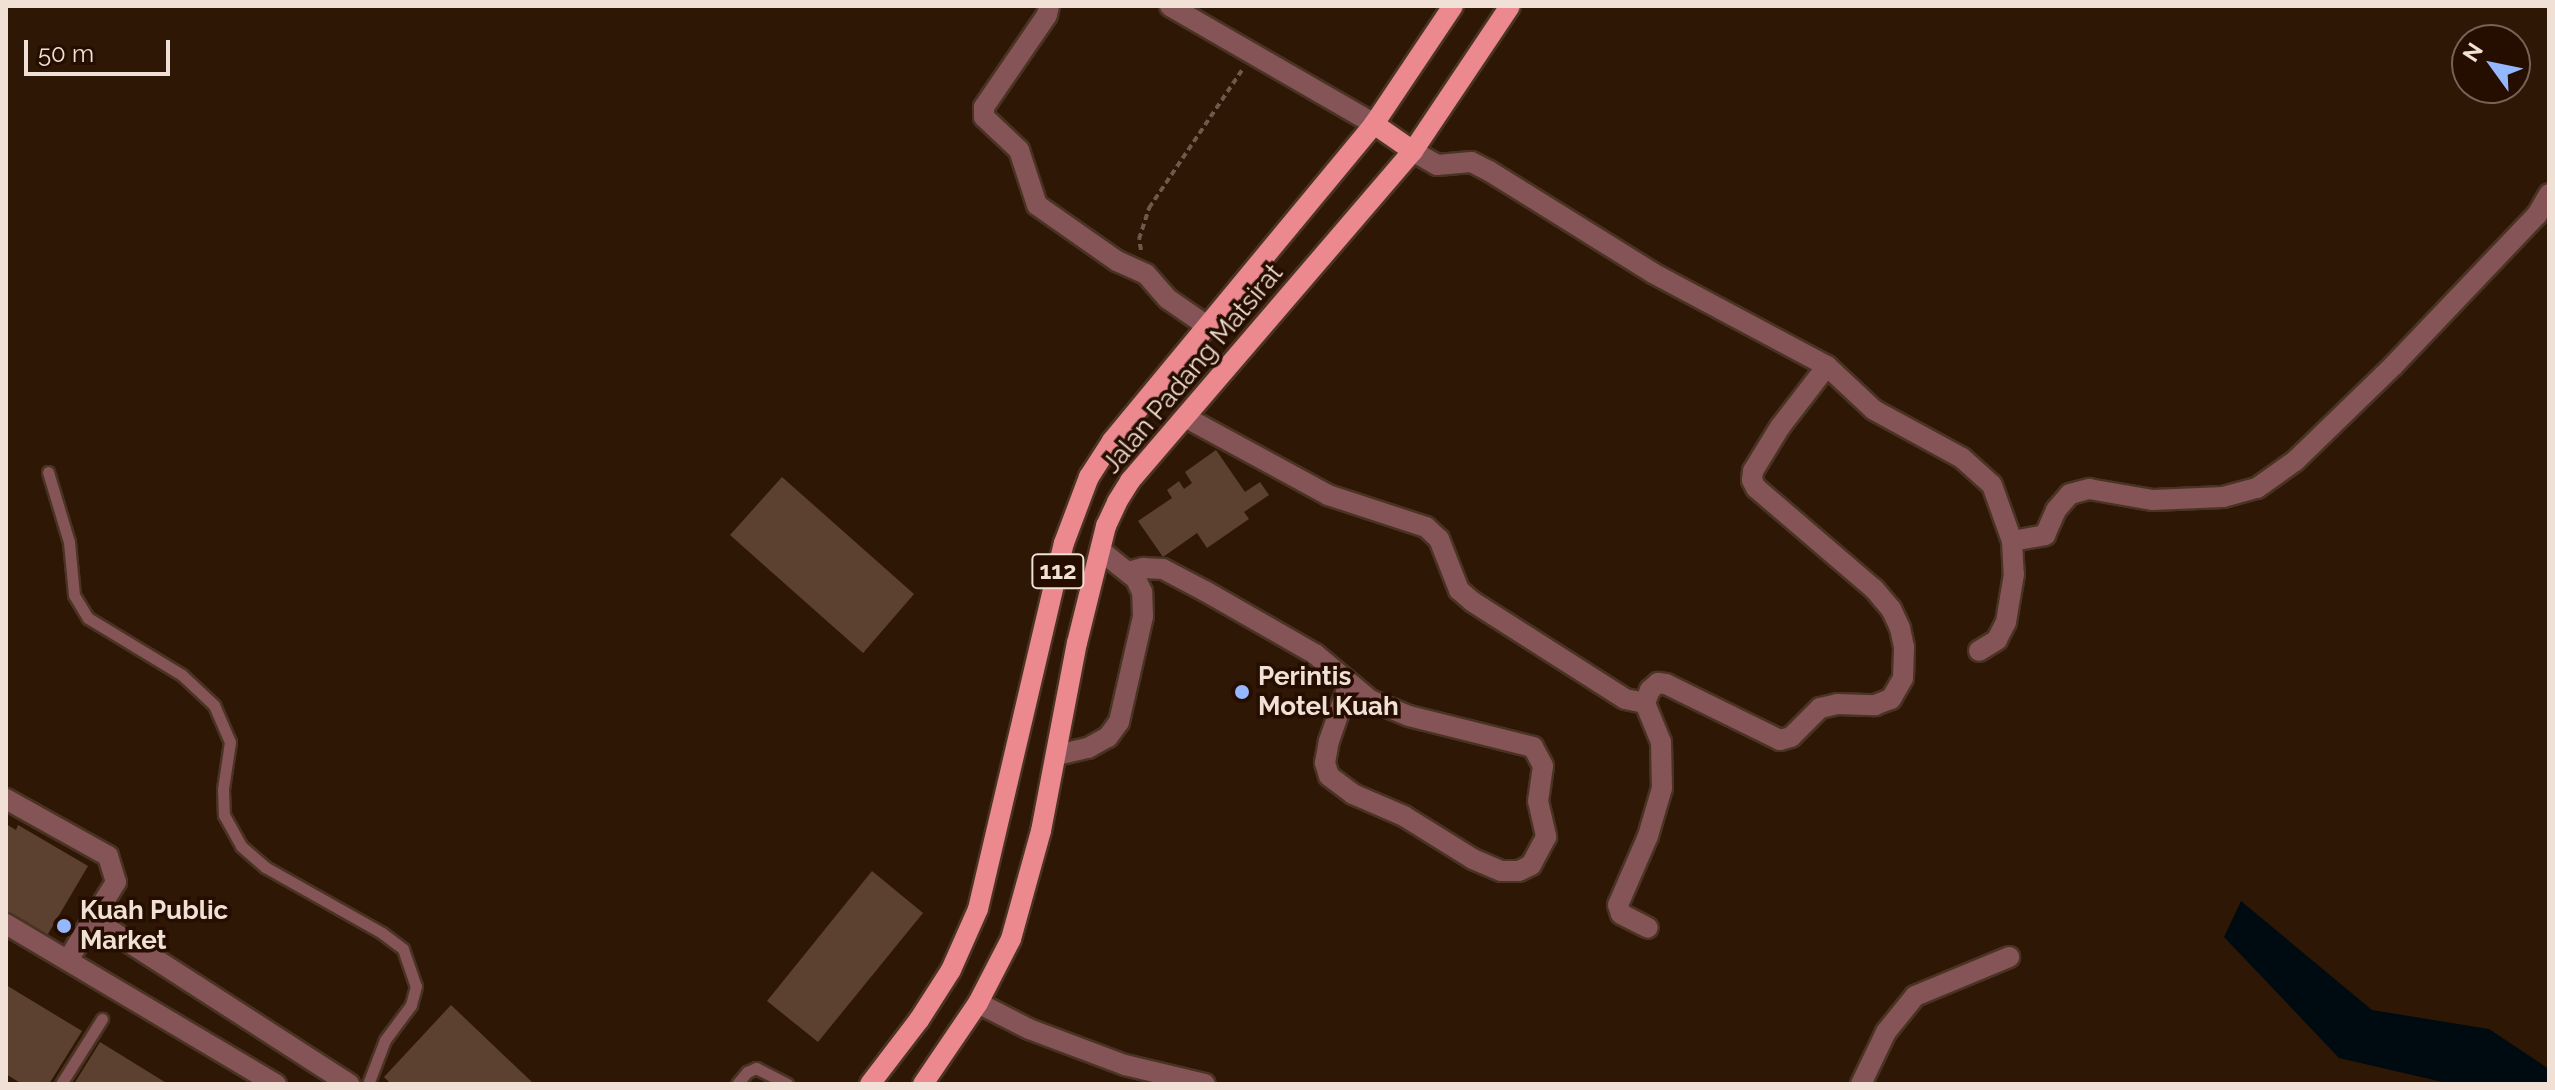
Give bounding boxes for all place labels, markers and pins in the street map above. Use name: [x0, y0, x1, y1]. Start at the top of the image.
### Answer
place label: Perintis Motel Kuah: [1258, 661, 1399, 722]
marker: Perintis Motel Kuah: [1233, 683, 1251, 701]
place label: Kuah Public Market: [80, 895, 228, 956]
marker: Kuah Public Market: [55, 917, 73, 935]

